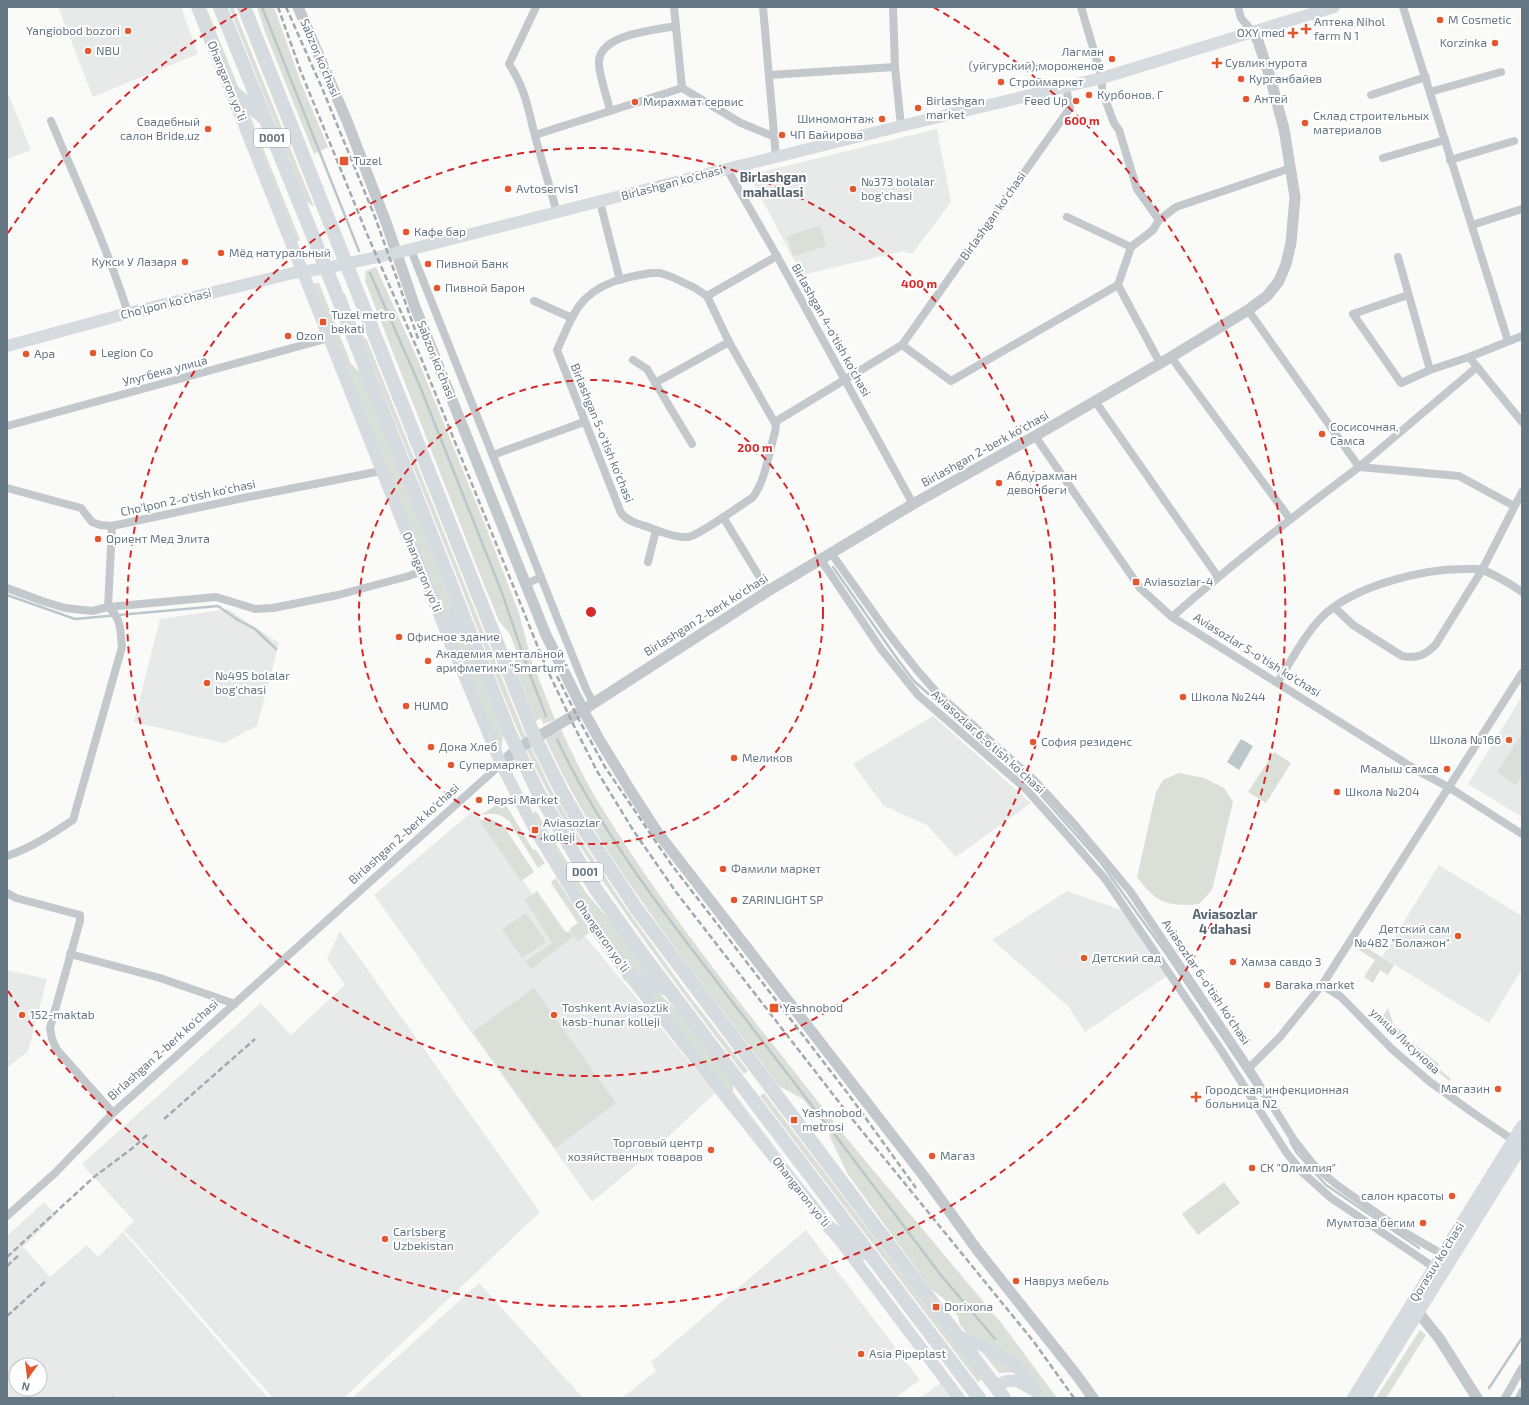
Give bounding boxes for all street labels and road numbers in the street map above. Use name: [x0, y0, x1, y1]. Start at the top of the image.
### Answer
street label: Sabzor ko'chasi: [298, 16, 344, 99]
street label: Ohangaron yoʻli: [206, 39, 250, 123]
road number: D001: [254, 129, 290, 147]
street label: Birlashgan ko'chasi: [619, 162, 724, 202]
street label: Birlashgan ko'chasi: [956, 169, 1028, 262]
street label: Birlashgan 4-o'tish ko'chasi: [789, 261, 874, 398]
street label: Cho'lpon ko'chasi: [119, 285, 213, 321]
street label: Sabzor ko'chasi: [415, 318, 459, 401]
street label: Улугбека улица: [121, 352, 209, 389]
street label: Birlashgan 5-o'tish ko'chasi: [569, 361, 637, 504]
street label: Birlashgan 2-berk ko'chasi: [918, 407, 1051, 489]
street label: Cho'lpon 2-o'tish ko'chasi: [119, 476, 257, 518]
street label: Ohangaron yoʻli: [401, 530, 445, 614]
street label: Birlashgan 2-berk ko'chasi: [641, 570, 770, 658]
street label: Aviasozlar 5-o'tish ko'chasi: [1191, 609, 1324, 699]
street label: Aviasozlar 6-o'tish ko'chasi: [929, 687, 1048, 796]
street label: Birlashgan 2-berk ko'chasi: [345, 780, 461, 886]
road number: D001: [567, 863, 603, 881]
street label: Ohangaron yoʻli: [573, 897, 633, 974]
street label: Aviasozlar 6-o'tish ko'chasi: [1160, 916, 1254, 1047]
street label: Birlashgan 2-berk ko'chasi: [104, 996, 220, 1102]
street label: улица Лисунова: [1367, 1004, 1444, 1077]
street label: Ohangaron yoʻli: [770, 1154, 833, 1229]
street label: Qorasuv ko'chasi: [1406, 1219, 1467, 1304]

